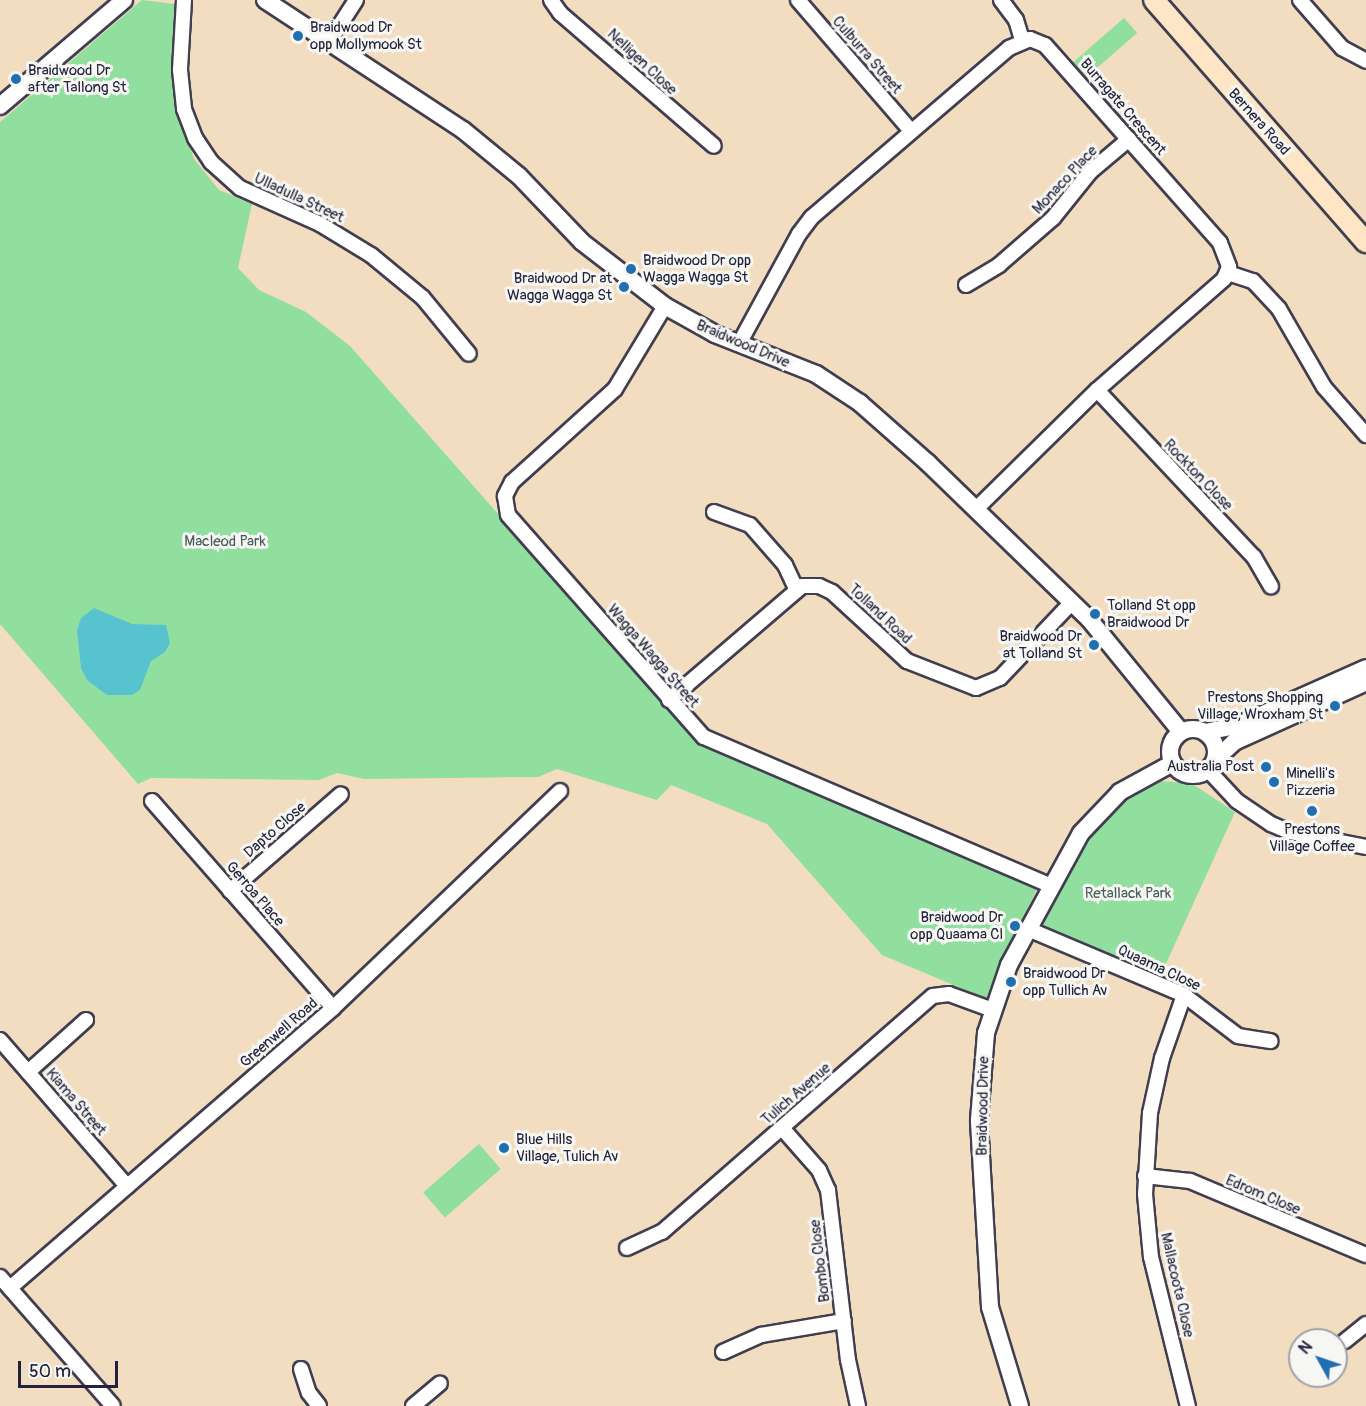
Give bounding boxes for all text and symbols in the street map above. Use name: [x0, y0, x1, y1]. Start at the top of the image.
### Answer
street label: Culburra Street: [828, 13, 906, 97]
place label: Braidwood Dr opp Mollymook St: [310, 18, 422, 53]
street label: Nelligen Close: [603, 25, 681, 99]
marker: Braidwood Dr opp Mollymook St: [291, 29, 305, 43]
street label: Burragate Crescent: [1076, 55, 1170, 159]
place label: Braidwood Dr after Tallong St: [28, 61, 127, 96]
marker: Braidwood Dr after Tallong St: [9, 72, 23, 86]
street label: Bernera Road: [1224, 85, 1294, 159]
street label: Monaco Place: [1029, 142, 1101, 218]
street label: Ulladulla Street: [251, 169, 347, 227]
place label: Braidwood Dr opp Wagga Wagga St: [643, 251, 751, 286]
marker: Braidwood Dr opp Wagga Wagga St: [624, 262, 638, 276]
place label: Braidwood Dr at Wagga Wagga St: [507, 269, 612, 304]
marker: Braidwood Dr at Wagga Wagga St: [617, 280, 631, 294]
street label: Braidwood Drive: [694, 316, 792, 372]
street label: Rockton Close: [1160, 436, 1236, 514]
park label: Macleod Park: [184, 533, 266, 551]
street label: Tolland Road: [845, 580, 915, 648]
place label: Tolland St opp Braidwood Dr: [1107, 596, 1196, 631]
street label: Wagga Wagga Street: [603, 601, 703, 711]
marker: Tolland St opp Braidwood Dr: [1088, 607, 1102, 621]
place label: Braidwood Dr at Tolland St: [1000, 627, 1082, 662]
marker: Braidwood Dr at Tolland St: [1087, 638, 1101, 652]
place label: Prestons Shopping Village, Wroxham St: [1197, 688, 1323, 723]
marker: Prestons Shopping Village, Wroxham St: [1328, 699, 1342, 713]
place label: Australia Post: [1167, 758, 1254, 776]
marker: Australia Post: [1259, 760, 1273, 774]
place label: Minelli's Pizzeria: [1286, 764, 1335, 799]
marker: Minelli's Pizzeria: [1267, 775, 1281, 789]
street label: Dapto Close: [240, 798, 310, 862]
marker: Prestons Village Coffee: [1305, 804, 1319, 818]
place label: Prestons Village Coffee: [1269, 820, 1355, 855]
street label: Gerroa Place: [222, 858, 288, 930]
park label: Retallack Park: [1085, 885, 1171, 903]
place label: Braidwood Dr opp Quaama Cl: [910, 908, 1003, 943]
marker: Braidwood Dr opp Quaama Cl: [1008, 919, 1022, 933]
street label: Quaama Close: [1115, 941, 1203, 995]
place label: Braidwood Dr opp Tullich Av: [1023, 964, 1107, 999]
marker: Braidwood Dr opp Tullich Av: [1004, 975, 1018, 989]
street label: Greenwell Road: [237, 994, 321, 1072]
street label: Braidwood Drive: [973, 1056, 993, 1156]
street label: Tulich Avenue: [758, 1059, 834, 1129]
street label: Kiama Street: [42, 1065, 110, 1139]
place label: Blue Hills Village, Tulich Av: [516, 1130, 618, 1165]
marker: Blue Hills Village, Tulich Av: [497, 1141, 511, 1155]
street label: Edrom Close: [1223, 1171, 1303, 1219]
street label: Bombo Close: [806, 1219, 834, 1303]
street label: Mallacoota Close: [1156, 1231, 1198, 1339]
north arrow: [1288, 1328, 1348, 1388]
text: N: [1295, 1337, 1317, 1358]
scale bar: [21, 1349, 122, 1387]
text: 50 m: [29, 1360, 71, 1383]

